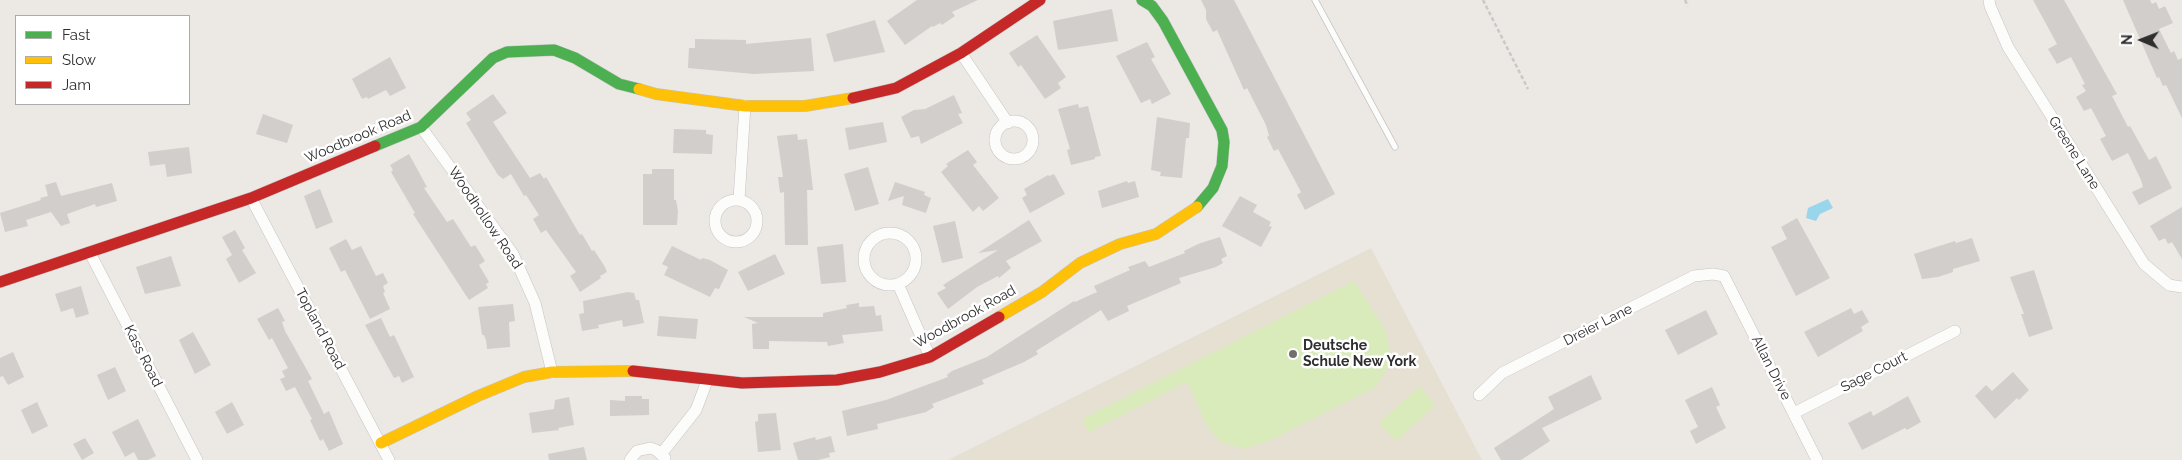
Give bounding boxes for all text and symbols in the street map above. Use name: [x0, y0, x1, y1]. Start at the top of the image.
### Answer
legend: [15, 15, 190, 105]
north arrow: [2117, 15, 2167, 65]
text: Fast: [62, 26, 90, 44]
text: N: [2119, 34, 2135, 45]
text: Slow: [62, 51, 96, 69]
text: Jam: [62, 76, 91, 94]
street label: Woodbrook Road: [302, 107, 414, 167]
street label: Greene Lane: [2045, 113, 2103, 193]
street label: Woodhollow Road: [445, 164, 525, 272]
street label: Woodbrook Road: [911, 282, 1019, 352]
street label: Topland Road: [292, 286, 348, 372]
street label: Dreier Lane: [1561, 301, 1635, 349]
street label: Kass Road: [120, 322, 166, 390]
street label: Allan Drive: [1748, 333, 1794, 403]
place label: Deutsche Schule New York: [1303, 338, 1416, 371]
marker: Deutsche Schule New York: [1287, 348, 1299, 360]
street label: Sage Court: [1838, 348, 1910, 396]

